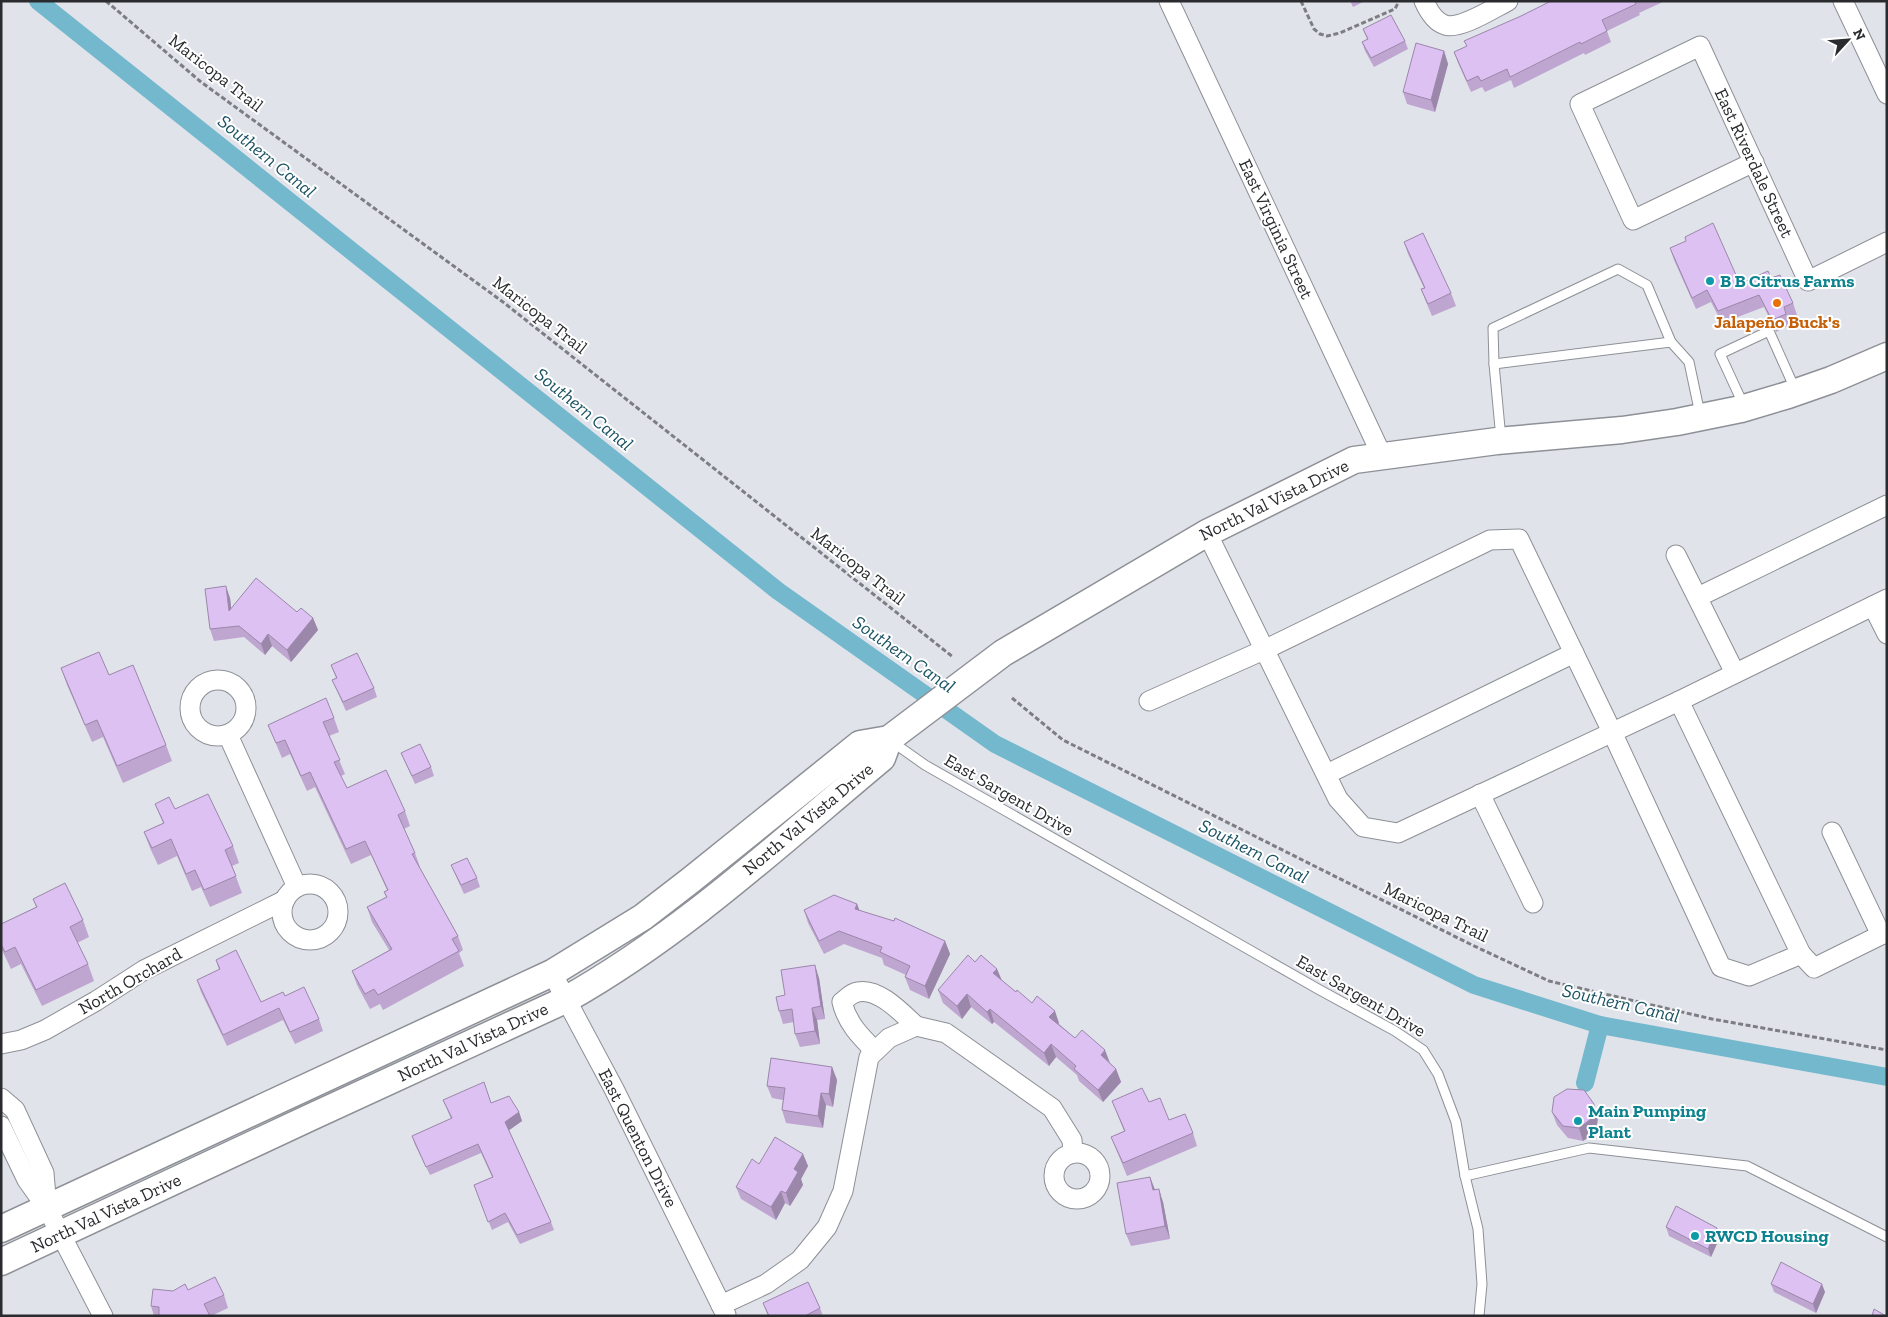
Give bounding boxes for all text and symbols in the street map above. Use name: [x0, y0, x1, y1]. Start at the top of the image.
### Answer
north arrow: [1823, 15, 1873, 65]
text: N: [1849, 26, 1869, 43]
street label: Maricopa Trail: [164, 29, 268, 117]
street label: East Riverdale Street: [1710, 85, 1798, 241]
water label: Southern Canal: [213, 109, 321, 203]
street label: East Virginia Street: [1234, 156, 1318, 303]
place label: B B Citrus Farms: [1720, 270, 1854, 292]
street label: Maricopa Trail: [488, 271, 592, 359]
marker: B B Citrus Farms: [1704, 275, 1716, 287]
marker: Jalapeño Buck's: [1771, 297, 1783, 309]
place label: Jalapeño Buck's: [1714, 311, 1840, 333]
water label: Southern Canal: [530, 362, 638, 456]
street label: North Val Vista Drive: [1196, 454, 1352, 546]
street label: Maricopa Trail: [806, 522, 910, 610]
water label: Southern Canal: [848, 610, 960, 698]
street label: East Sargent Drive: [940, 749, 1078, 841]
street label: North Val Vista Drive: [738, 758, 878, 880]
water label: Southern Canal: [1196, 814, 1312, 888]
street label: Maricopa Trail: [1380, 877, 1492, 947]
street label: North Orchard: [74, 943, 186, 1019]
street label: East Sargent Drive: [1292, 950, 1430, 1042]
water label: Southern Canal: [1560, 978, 1682, 1028]
street label: North Val Vista Drive: [394, 998, 552, 1086]
street label: East Quenton Drive: [594, 1065, 682, 1211]
place label: Main Pumping Plant: [1588, 1100, 1706, 1143]
marker: Main Pumping Plant: [1572, 1115, 1584, 1127]
street label: North Val Vista Drive: [27, 1169, 185, 1257]
place label: RWCD Housing: [1705, 1225, 1829, 1247]
marker: RWCD Housing: [1689, 1230, 1701, 1242]

